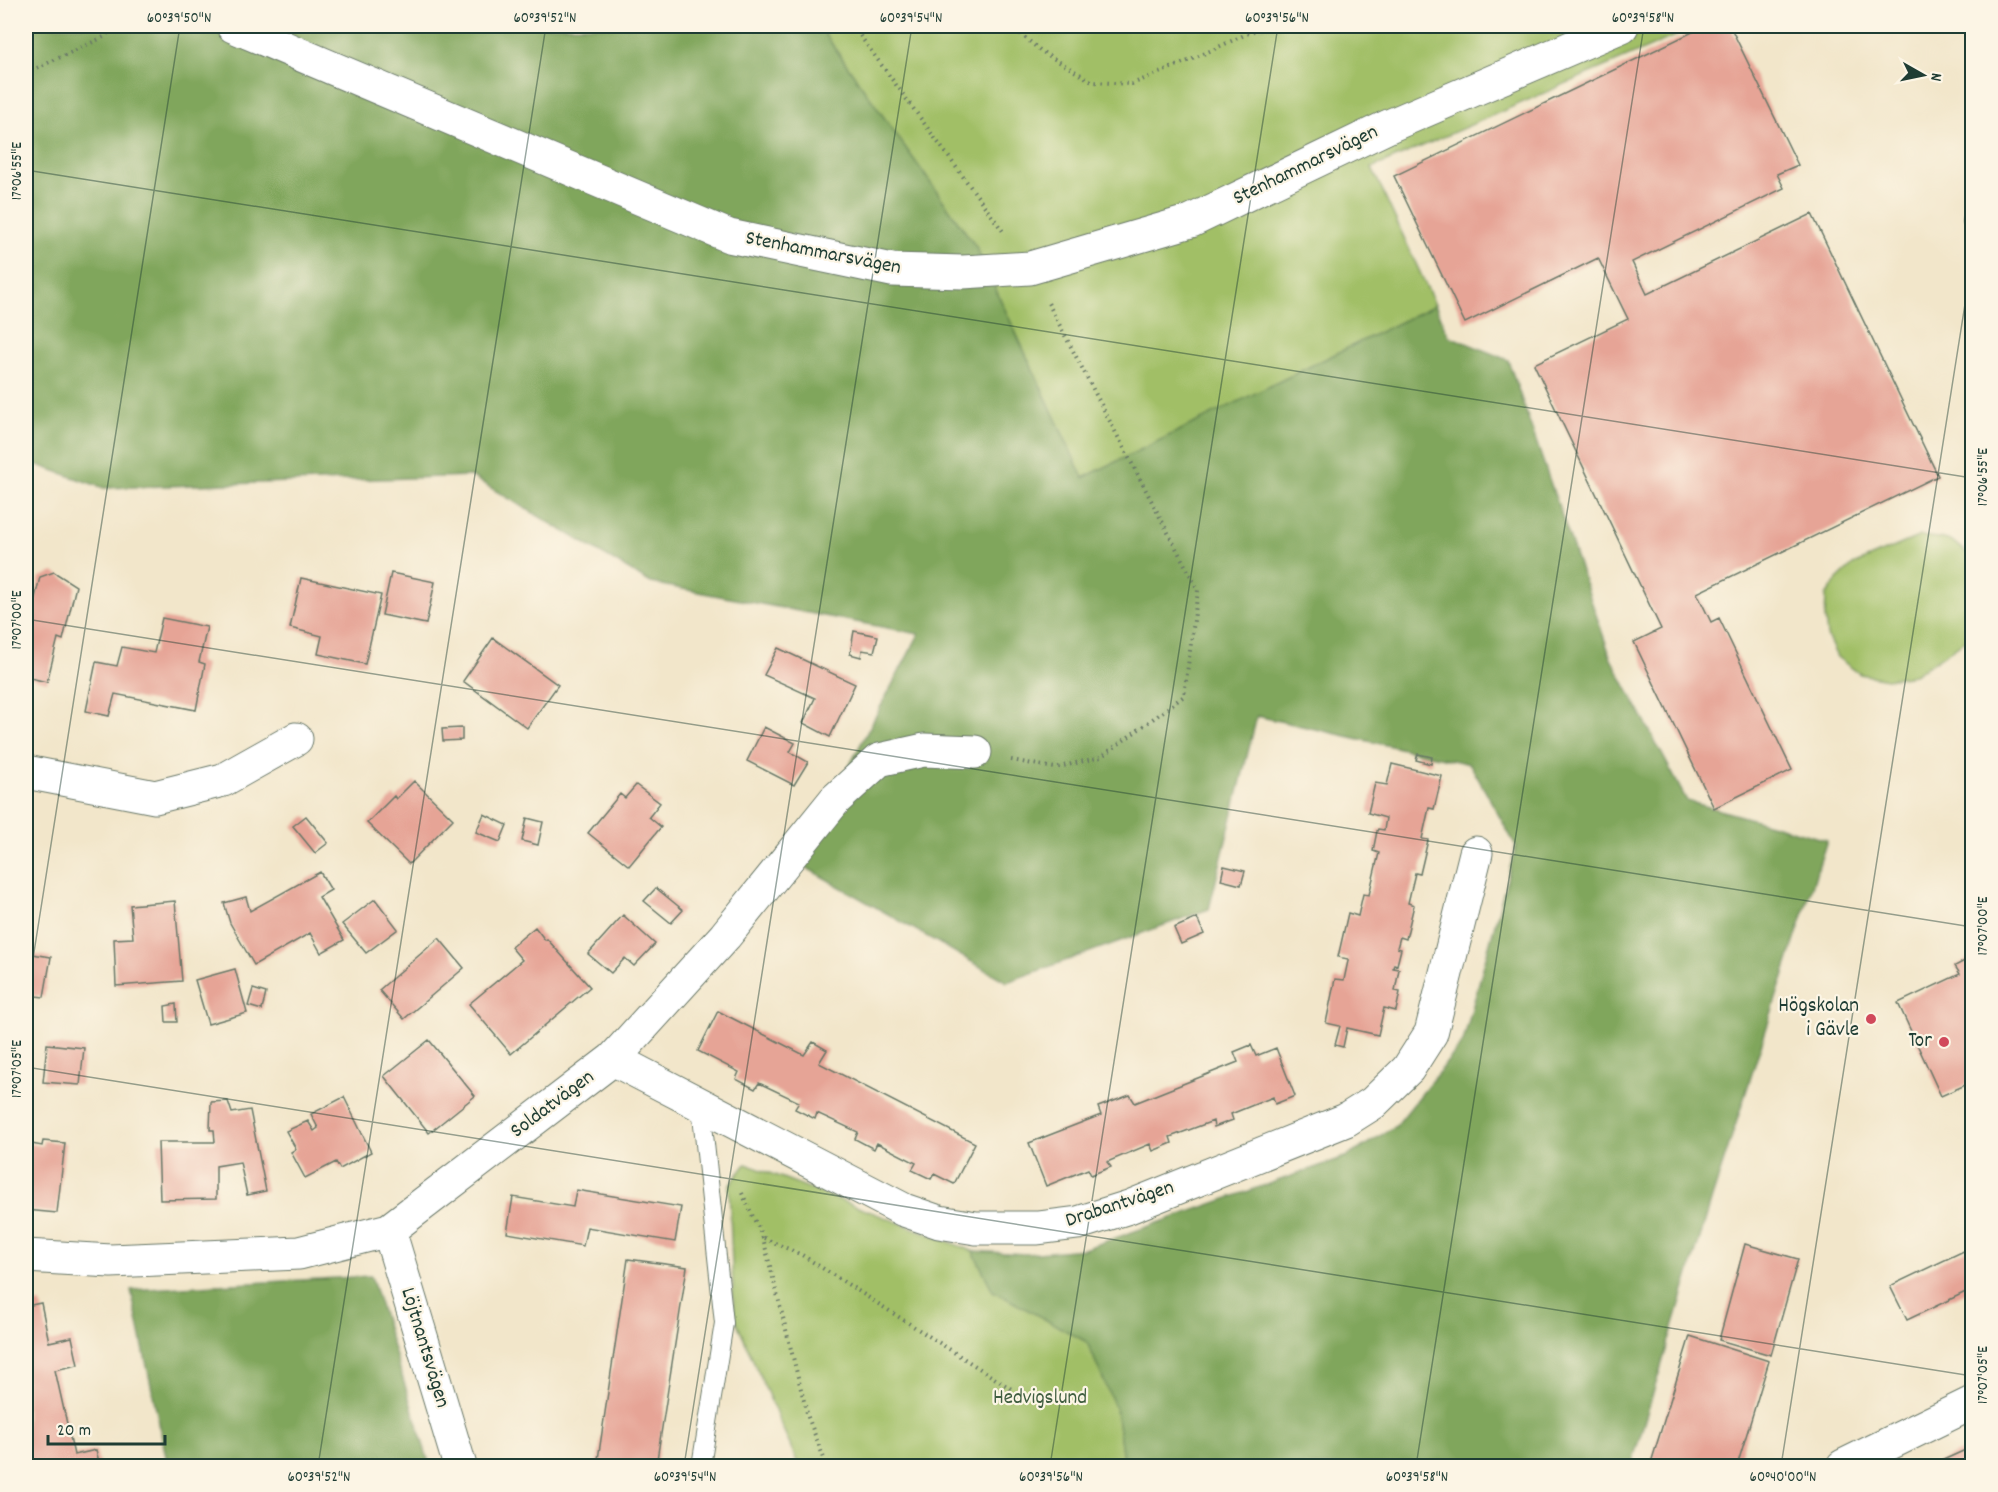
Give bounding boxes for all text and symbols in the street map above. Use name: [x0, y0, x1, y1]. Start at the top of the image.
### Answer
text: 60°39'50"N: [147, 8, 211, 30]
text: 60°39'52"N: [513, 8, 577, 30]
text: 60°39'54"N: [880, 8, 942, 30]
text: 60°39'56"N: [1245, 8, 1309, 30]
text: 60°39'58"N: [1612, 8, 1674, 30]
north arrow: [1893, 45, 1953, 105]
text: N: [1923, 71, 1947, 83]
street label: Stenhammarsvägen: [1228, 118, 1384, 214]
text: 17°06'55"E: [7, 142, 29, 200]
street label: Stenhammarsvägen: [743, 224, 903, 284]
text: 17°06'55"E: [1973, 448, 1995, 506]
text: 17°07'00"E: [7, 590, 29, 650]
text: 17°07'00"E: [1973, 896, 1995, 956]
place label: Högskolan i Gävle: [1778, 992, 1859, 1046]
marker: Högskolan i Gävle: [1864, 1012, 1878, 1026]
place label: Tor: [1908, 1027, 1932, 1057]
marker: Tor: [1937, 1035, 1951, 1049]
text: 17°07'05"E: [7, 1040, 29, 1098]
street label: Soldatvägen: [505, 1063, 601, 1147]
street label: Drabantvägen: [1062, 1173, 1178, 1237]
street label: Löjtnantsvägen: [391, 1284, 457, 1412]
text: 17°07'05"E: [1973, 1346, 1995, 1404]
park label: Hedvigslund: [993, 1384, 1087, 1414]
scale bar: [48, 1408, 165, 1446]
text: 20 m: [57, 1419, 91, 1444]
text: 60°39'52"N: [287, 1467, 351, 1489]
text: 60°39'54"N: [654, 1467, 716, 1489]
text: 60°39'56"N: [1019, 1467, 1083, 1489]
text: 60°39'58"N: [1386, 1467, 1448, 1489]
text: 60°40'00"N: [1750, 1467, 1816, 1489]

